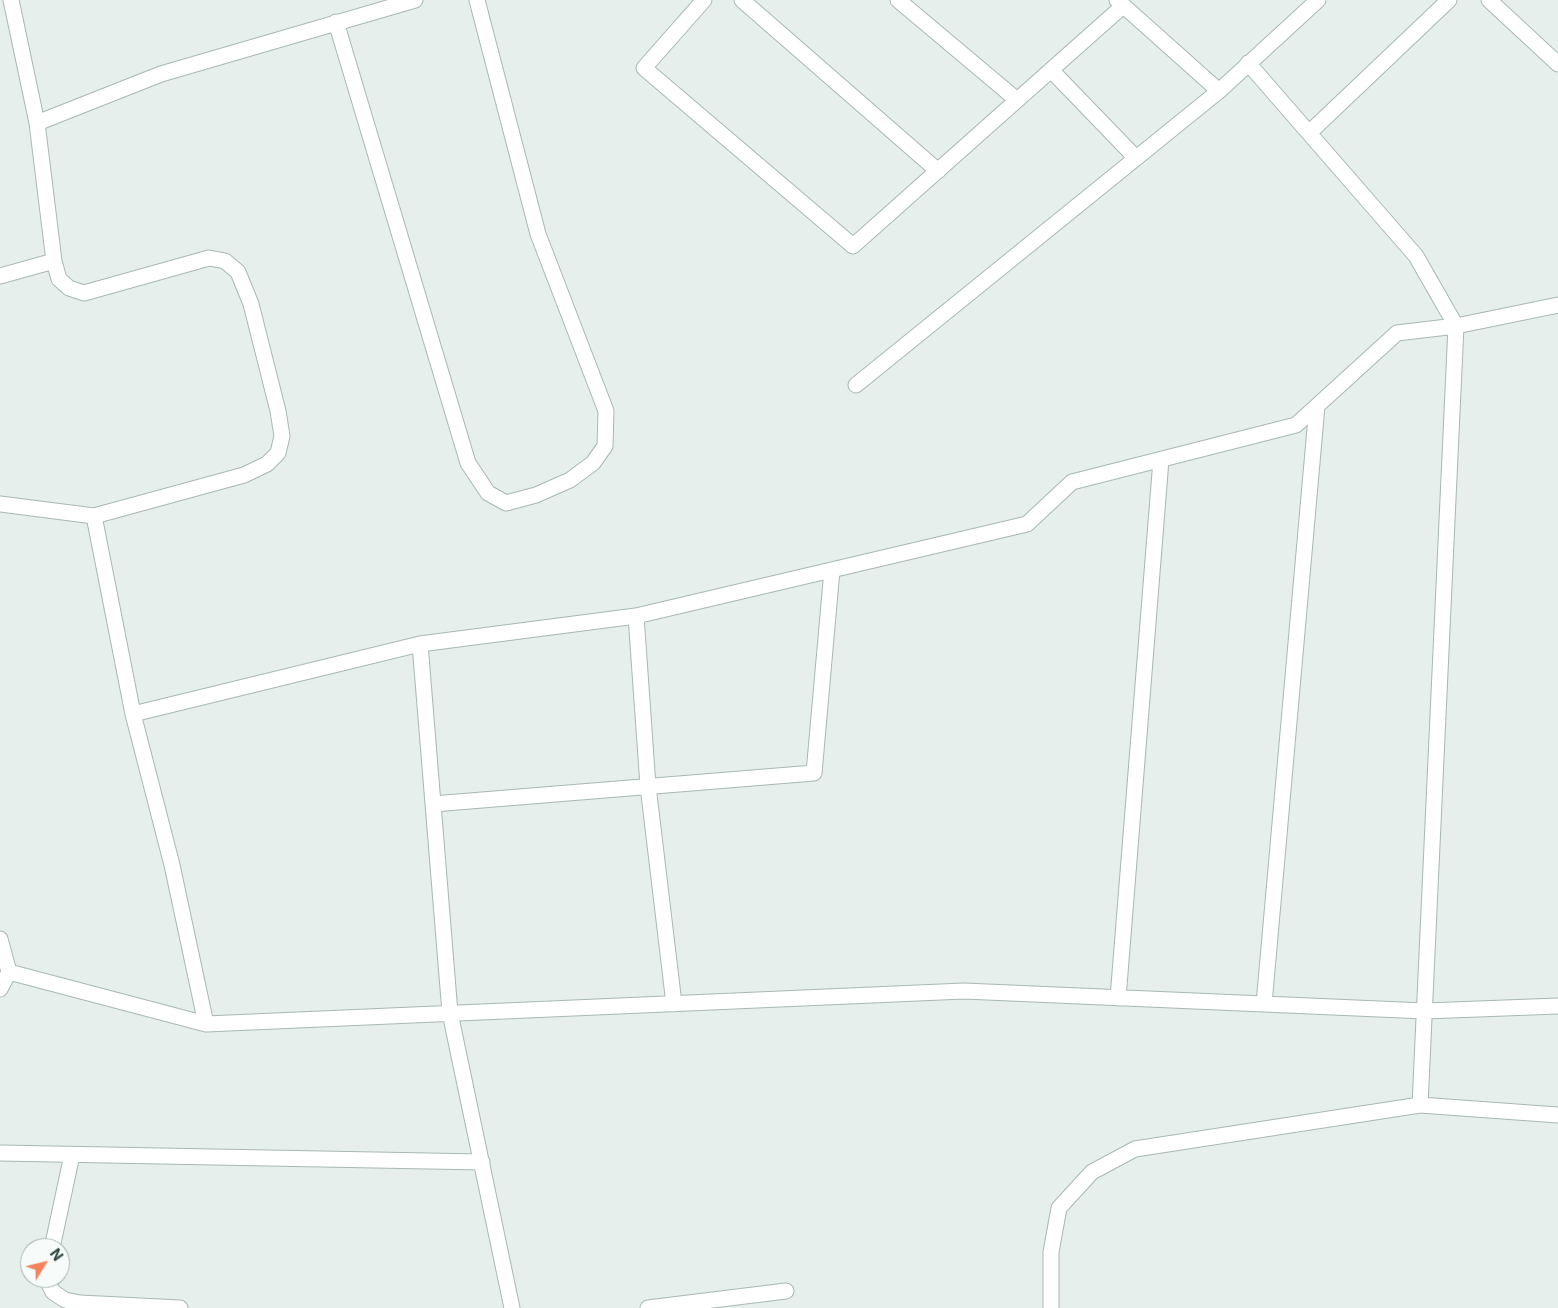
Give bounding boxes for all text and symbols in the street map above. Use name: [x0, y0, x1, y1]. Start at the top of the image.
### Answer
north arrow: [20, 1238, 70, 1288]
text: N: [47, 1245, 67, 1264]

